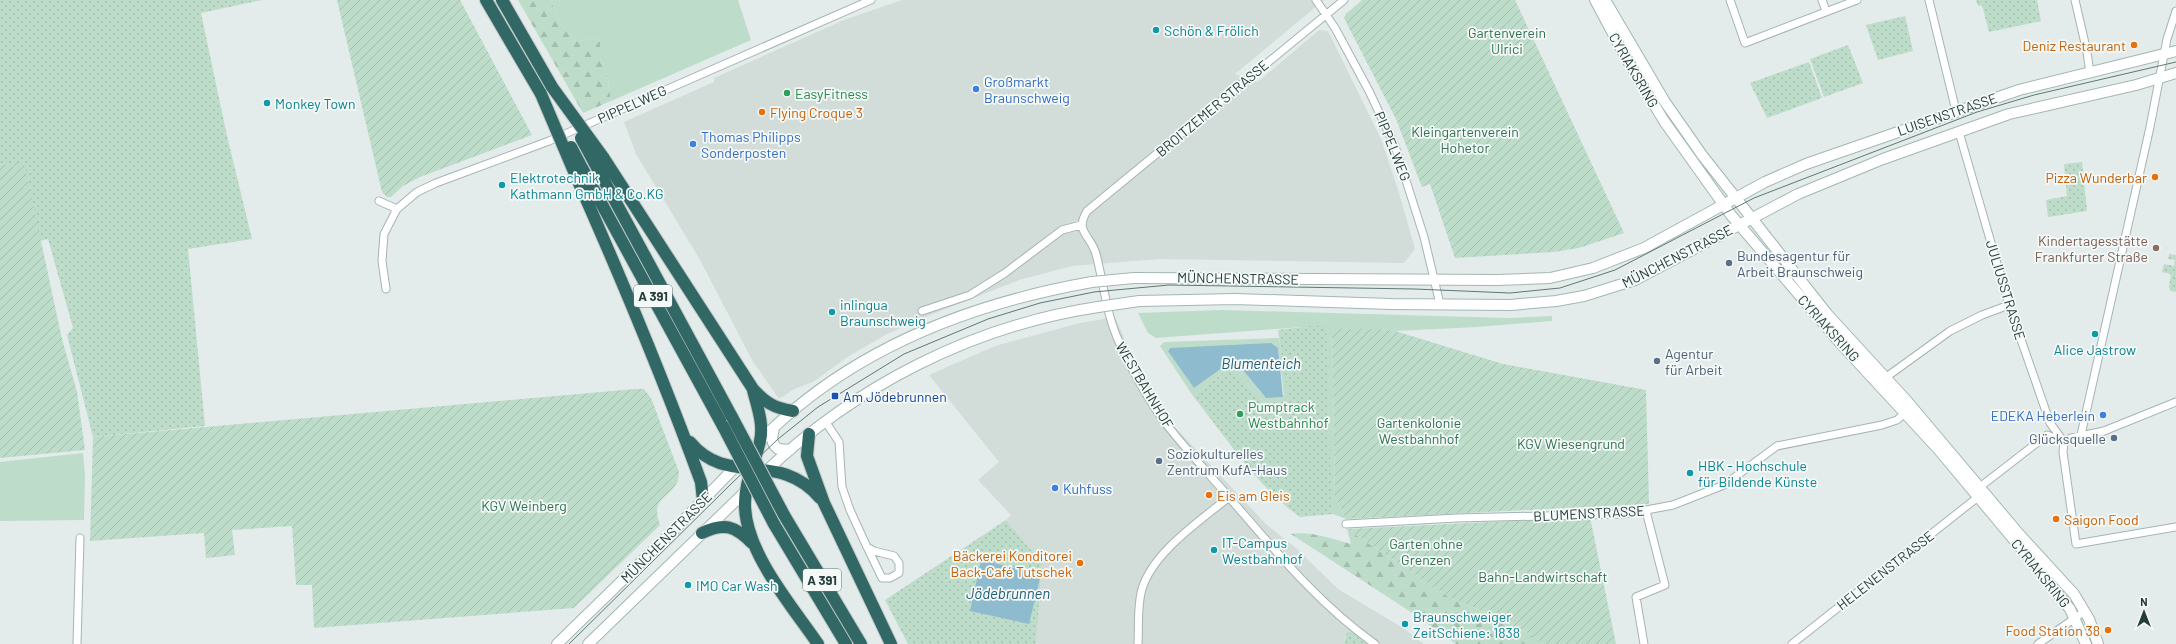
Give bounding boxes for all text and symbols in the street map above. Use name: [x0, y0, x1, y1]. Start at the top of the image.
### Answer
place label: Schön & Frölich: [1164, 22, 1259, 39]
park label: Gartenverein Ulrici: [1468, 24, 1546, 57]
marker: Schön & Frölich: [1151, 25, 1161, 35]
street label: CYRIAKSRING: [1606, 29, 1662, 111]
place label: Deniz Restaurant: [2023, 37, 2126, 54]
marker: Deniz Restaurant: [2129, 40, 2139, 50]
street label: BROITZEMER STRASSE: [1152, 56, 1272, 160]
place label: Großmarkt Braunschweig: [984, 73, 1070, 106]
street label: PIPPELWEG: [595, 81, 669, 127]
marker: Großmarkt Braunschweig: [971, 84, 981, 94]
place label: EasyFitness: [795, 85, 868, 102]
marker: EasyFitness: [782, 88, 792, 98]
street label: LUISENSTRASSE: [1895, 89, 1999, 139]
place label: Monkey Town: [275, 95, 355, 112]
marker: Monkey Town: [262, 98, 272, 108]
place label: Flying Croque 3: [770, 104, 863, 121]
marker: Flying Croque 3: [757, 107, 767, 117]
street label: PIPPELWEG: [1371, 109, 1415, 183]
park label: Kleingartenverein Hohetor: [1411, 123, 1519, 156]
place label: Thomas Philipps Sonderposten: [701, 128, 801, 161]
marker: Thomas Philipps Sonderposten: [688, 139, 698, 149]
place label: Elektrotechnik Kathmann GmbH & Co.KG: [510, 169, 664, 202]
place label: Pizza Wunderbar: [2046, 169, 2147, 186]
marker: Pizza Wunderbar: [2150, 172, 2160, 182]
marker: Elektrotechnik Kathmann GmbH & Co.KG: [497, 180, 507, 190]
street label: MÜNCHENSTRASSE: [1619, 221, 1735, 291]
place label: Kindertagesstätte Frankfurter Straße: [2035, 232, 2148, 265]
street label: JULIUSSTRASSE: [1983, 238, 2029, 342]
marker: Kindertagesstätte Frankfurter Straße: [2151, 243, 2161, 253]
place label: Bundesagentur für Arbeit Braunschweig: [1737, 247, 1863, 280]
marker: Bundesagentur für Arbeit Braunschweig: [1724, 258, 1734, 268]
street label: MÜNCHENSTRASSE: [1177, 268, 1299, 288]
road number: A 391: [634, 285, 672, 307]
street label: CYRIAKSRING: [1795, 291, 1863, 365]
place label: inlingua Braunschweig: [840, 296, 926, 329]
marker: inlingua Braunschweig: [827, 307, 837, 317]
marker: Alice Jastrow: [2090, 329, 2100, 339]
street label: WESTBAHNHOF: [1113, 339, 1177, 431]
place label: Alice Jastrow: [2054, 341, 2136, 358]
place label: Agentur für Arbeit: [1665, 345, 1723, 378]
water label: Blumenteich: [1221, 354, 1301, 372]
marker: Agentur für Arbeit: [1652, 356, 1662, 366]
place label: Am Jödebrunnen: [843, 388, 947, 405]
marker: Am Jödebrunnen: [830, 391, 840, 401]
place label: Pumptrack Westbahnhof: [1248, 398, 1329, 431]
place label: EDEKA Heberlein: [1991, 407, 2095, 424]
marker: Pumptrack Westbahnhof: [1235, 409, 1245, 419]
marker: EDEKA Heberlein: [2098, 410, 2108, 420]
park label: Gartenkolonie Westbahnhof: [1377, 414, 1461, 447]
place label: Glücksquelle: [2029, 430, 2106, 447]
marker: Glücksquelle: [2109, 433, 2119, 443]
park label: KGV Wiesengrund: [1517, 435, 1625, 452]
place label: Soziokulturelles Zentrum KufA-Haus: [1167, 445, 1287, 478]
marker: Soziokulturelles Zentrum KufA-Haus: [1154, 456, 1164, 466]
place label: HBK - Hochschule für Bildende Künste: [1698, 457, 1817, 490]
marker: HBK - Hochschule für Bildende Künste: [1685, 468, 1695, 478]
place label: Kuhfuss: [1063, 480, 1113, 497]
marker: Kuhfuss: [1050, 483, 1060, 493]
place label: Eis am Gleis: [1217, 487, 1290, 504]
street label: MÜNCHENSTRASSE: [617, 488, 715, 586]
marker: Eis am Gleis: [1204, 490, 1214, 500]
park label: KGV Weinberg: [481, 497, 567, 514]
street label: BLUMENSTRASSE: [1533, 502, 1645, 524]
place label: Saigon Food: [2064, 511, 2139, 528]
marker: Saigon Food: [2051, 514, 2061, 524]
street label: HELENENSTRASSE: [1833, 527, 1937, 613]
place label: IT-Campus Westbahnhof: [1222, 534, 1303, 567]
park label: Garten ohne Grenzen: [1389, 535, 1463, 568]
street label: CYRIAKSRING: [2008, 535, 2074, 611]
marker: IT-Campus Westbahnhof: [1209, 545, 1219, 555]
place label: Bäckerei Konditorei Back-Café Tutschek: [951, 547, 1072, 580]
marker: Bäckerei Konditorei Back-Café Tutschek: [1075, 558, 1085, 568]
park label: Bahn-Landwirtschaft: [1478, 568, 1608, 585]
road number: A 391: [803, 569, 841, 591]
place label: IMO Car Wash: [696, 577, 778, 594]
marker: IMO Car Wash: [683, 580, 693, 590]
water label: Jödebrunnen: [966, 584, 1050, 602]
north arrow: [2124, 592, 2164, 632]
text: N: [2140, 595, 2148, 608]
place label: Braunschweiger ZeitSchiene: 1838: [1413, 608, 1520, 641]
marker: Braunschweiger ZeitSchiene: 1838: [1400, 619, 1410, 629]
place label: Food Station 38: [2005, 622, 2100, 639]
marker: Food Station 38: [2103, 625, 2113, 635]

